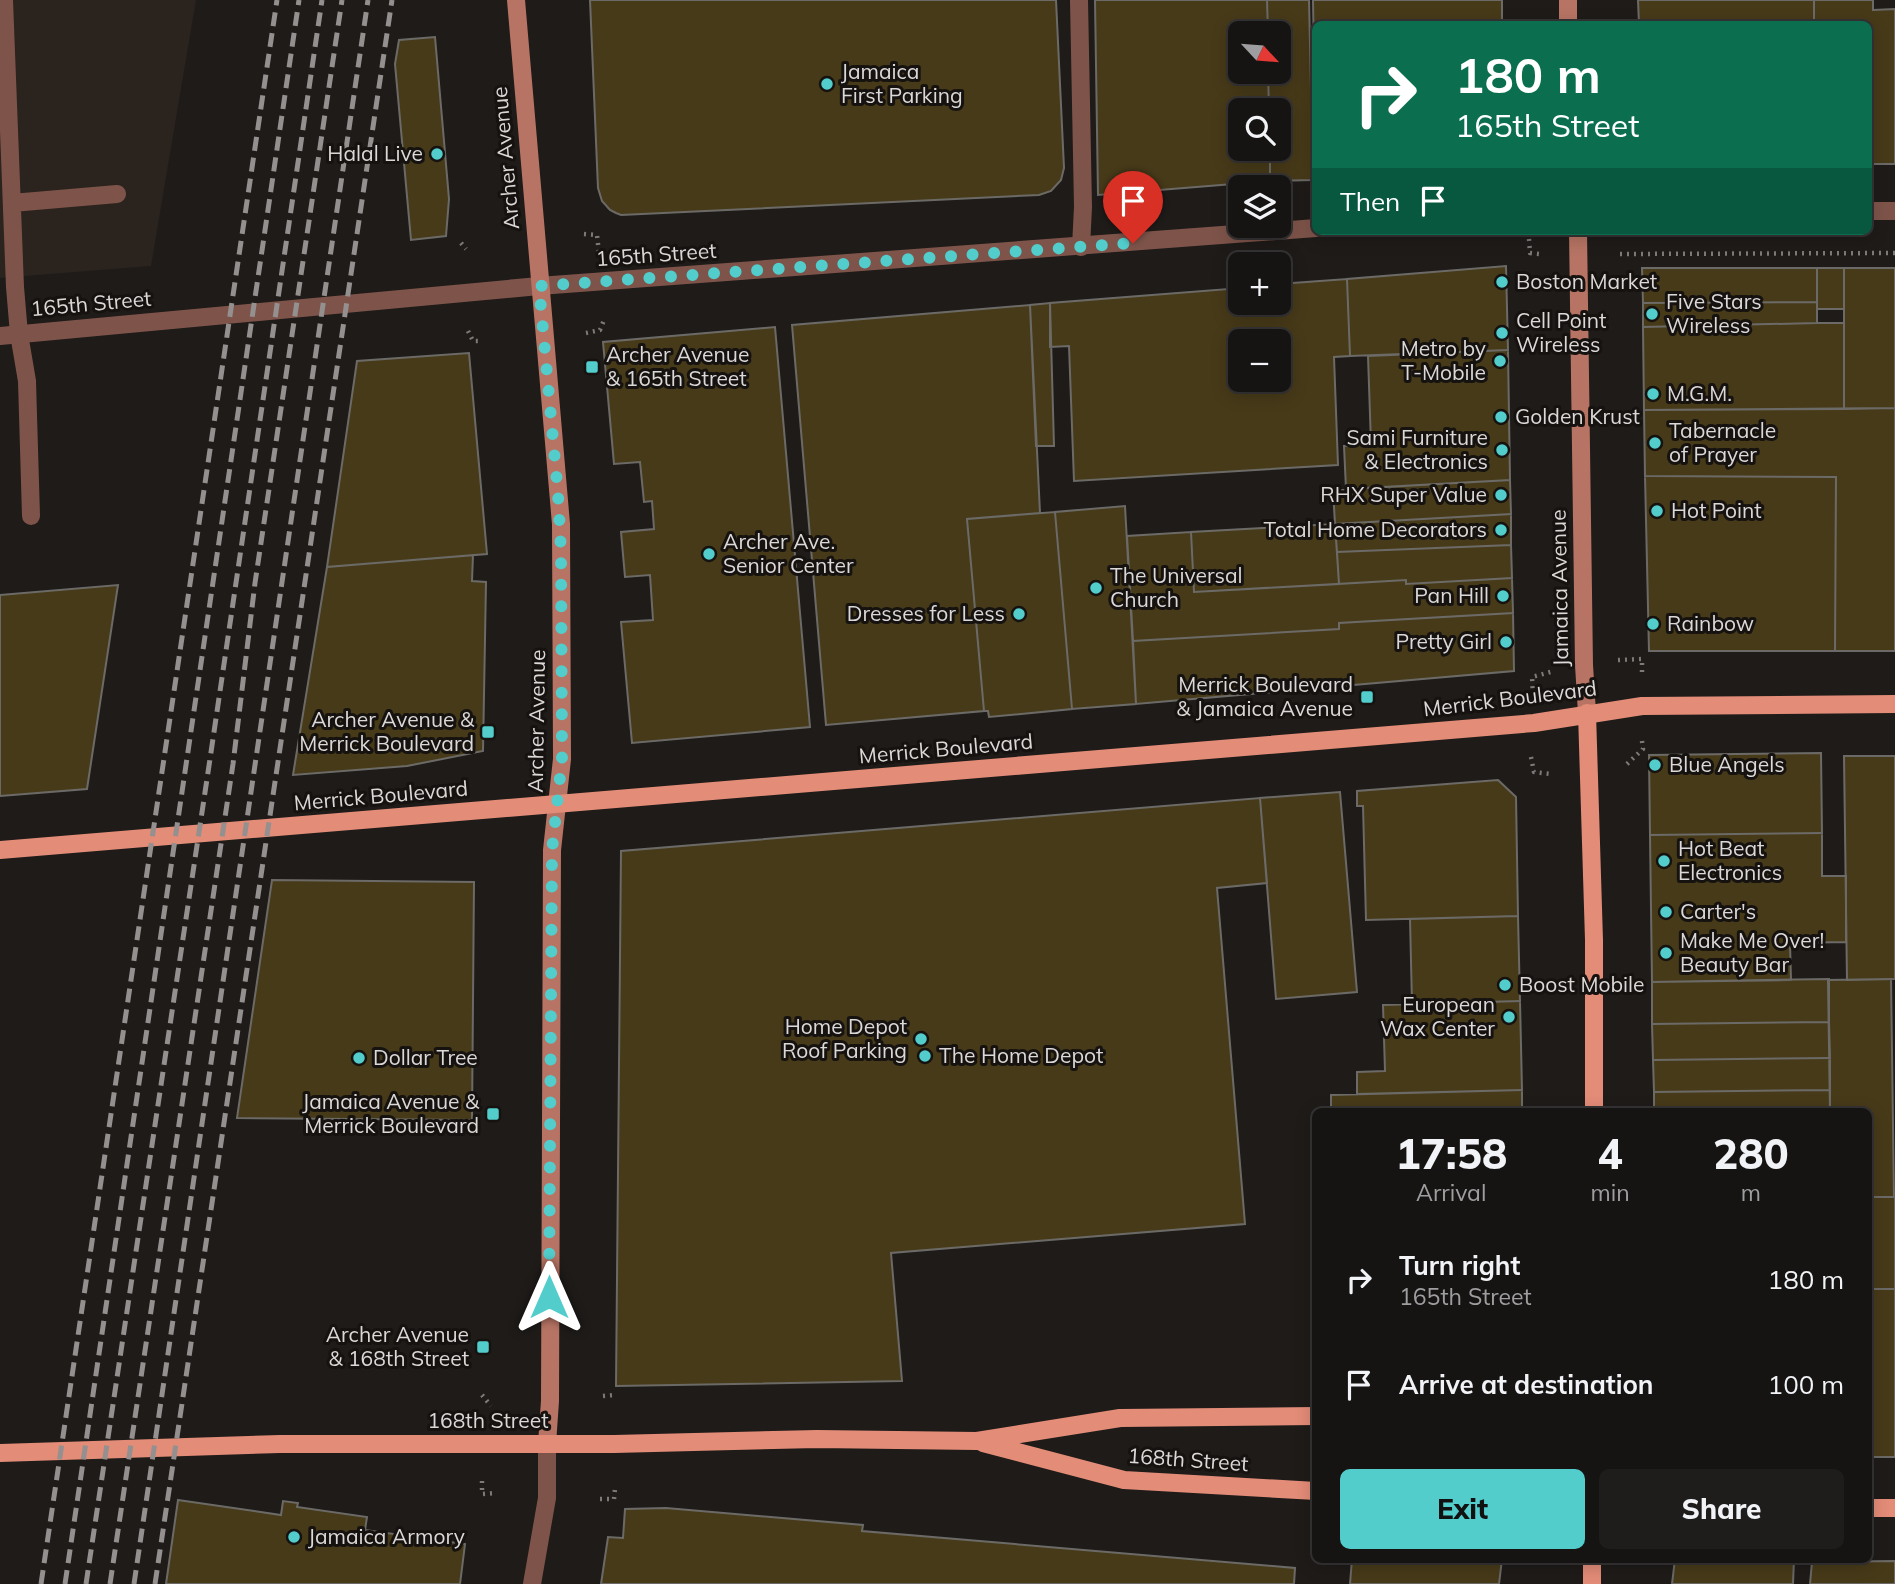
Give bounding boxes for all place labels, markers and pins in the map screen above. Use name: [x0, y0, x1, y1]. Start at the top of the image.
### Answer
place label: Jamaica First Parking: [841, 58, 963, 108]
marker: Jamaica First Parking: [819, 76, 835, 92]
place label: Halal Live: [327, 140, 423, 166]
marker: Halal Live: [429, 146, 445, 162]
pin: [1103, 171, 1163, 243]
place label: Boston Market: [1516, 268, 1657, 294]
marker: Boston Market: [1494, 274, 1510, 290]
place label: Five Stars Wireless: [1666, 288, 1762, 338]
marker: Five Stars Wireless: [1644, 306, 1660, 322]
place label: Cell Point Wireless: [1516, 307, 1606, 357]
marker: Cell Point Wireless: [1494, 325, 1510, 341]
place label: Metro by T-Mobile: [1401, 335, 1486, 385]
place label: Archer Avenue & 165th Street: [606, 341, 749, 391]
marker: Metro by T-Mobile: [1492, 353, 1508, 369]
marker: Archer Avenue & 165th Street: [584, 359, 600, 375]
place label: M.G.M.: [1667, 380, 1732, 406]
marker: M.G.M.: [1645, 386, 1661, 402]
place label: Golden Krust: [1515, 403, 1640, 429]
marker: Golden Krust: [1493, 409, 1509, 425]
place label: Tabernacle of Prayer: [1669, 417, 1776, 467]
place label: Sami Furniture & Electronics: [1346, 424, 1488, 474]
marker: Tabernacle of Prayer: [1647, 435, 1663, 451]
marker: Sami Furniture & Electronics: [1494, 442, 1510, 458]
place label: RHX Super Value: [1320, 481, 1487, 507]
marker: RHX Super Value: [1493, 487, 1509, 503]
place label: Hot Point: [1671, 497, 1762, 523]
marker: Hot Point: [1649, 503, 1665, 519]
place label: Total Home Decorators: [1264, 516, 1487, 542]
marker: Total Home Decorators: [1493, 522, 1509, 538]
place label: Archer Ave. Senior Center: [723, 528, 854, 578]
marker: Archer Ave. Senior Center: [701, 546, 717, 562]
place label: The Universal Church: [1110, 562, 1242, 612]
marker: The Universal Church: [1088, 580, 1104, 596]
place label: Pan Hill: [1414, 582, 1489, 608]
marker: Pan Hill: [1495, 588, 1511, 604]
place label: Dresses for Less: [847, 600, 1005, 626]
marker: Dresses for Less: [1011, 606, 1027, 622]
place label: Rainbow: [1667, 610, 1754, 636]
marker: Rainbow: [1645, 616, 1661, 632]
place label: Pretty Girl: [1395, 628, 1492, 654]
marker: Pretty Girl: [1498, 634, 1514, 650]
place label: Merrick Boulevard & Jamaica Avenue: [1176, 671, 1353, 721]
marker: Merrick Boulevard & Jamaica Avenue: [1359, 689, 1375, 705]
place label: Archer Avenue & Merrick Boulevard: [299, 706, 475, 756]
marker: Archer Avenue & Merrick Boulevard: [480, 724, 496, 740]
place label: Blue Angels: [1669, 751, 1785, 777]
marker: Blue Angels: [1647, 757, 1663, 773]
place label: Hot Beat Electronics: [1678, 835, 1782, 885]
marker: Hot Beat Electronics: [1656, 853, 1672, 869]
place label: Carter's: [1680, 898, 1756, 924]
marker: Carter's: [1658, 904, 1674, 920]
place label: Make Me Over! Beauty Bar: [1680, 927, 1824, 977]
marker: Make Me Over! Beauty Bar: [1658, 945, 1674, 961]
place label: Boost Mobile: [1519, 971, 1644, 997]
marker: Boost Mobile: [1497, 977, 1513, 993]
place label: European Wax Center: [1380, 991, 1495, 1041]
marker: European Wax Center: [1501, 1009, 1517, 1025]
place label: Home Depot Roof Parking: [782, 1013, 907, 1063]
marker: Home Depot Roof Parking: [913, 1031, 929, 1047]
place label: The Home Depot: [939, 1042, 1103, 1068]
place label: Dollar Tree: [373, 1044, 478, 1070]
marker: The Home Depot: [917, 1048, 933, 1064]
marker: Dollar Tree: [351, 1050, 367, 1066]
place label: Jamaica Avenue & Merrick Boulevard: [302, 1088, 480, 1138]
marker: Jamaica Avenue & Merrick Boulevard: [485, 1106, 501, 1122]
place label: Archer Avenue & 168th Street: [326, 1321, 469, 1371]
marker: Archer Avenue & 168th Street: [475, 1339, 491, 1355]
place label: Jamaica Armory: [308, 1523, 465, 1549]
marker: Jamaica Armory: [286, 1529, 302, 1545]

